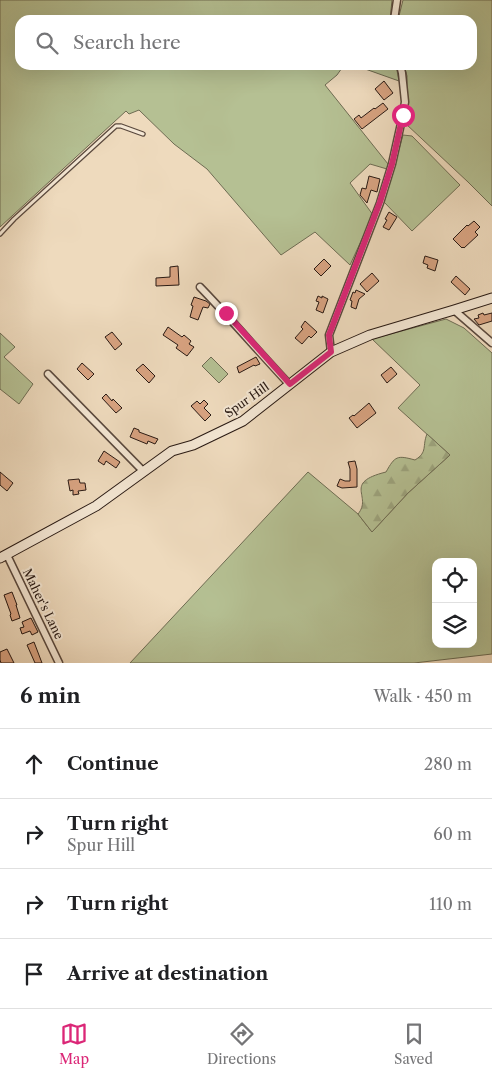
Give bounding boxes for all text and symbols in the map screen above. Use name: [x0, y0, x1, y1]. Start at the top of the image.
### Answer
search box: [15, 15, 477, 70]
icon: search: [33, 29, 61, 57]
text: Search here: [73, 31, 181, 54]
route start: [392, 104, 415, 127]
route end: [215, 302, 238, 325]
street label: Spur Hill: [222, 379, 272, 420]
map controls: [432, 558, 477, 648]
button: locate: [432, 558, 477, 603]
street label: Maher's Lane: [20, 566, 67, 642]
button: layers: [432, 603, 477, 648]
text: 6 min: [20, 683, 81, 708]
text: Walk · 450 m: [374, 686, 472, 706]
icon: ahead: [20, 750, 48, 778]
text: Continue: [67, 752, 159, 775]
text: 280 m: [424, 754, 472, 774]
text: Turn right: [67, 812, 168, 835]
icon: right: [20, 820, 48, 848]
text: 60 m: [433, 824, 472, 844]
text: Spur Hill: [67, 835, 135, 855]
icon: right: [20, 890, 48, 918]
text: Turn right: [67, 892, 168, 915]
text: 110 m: [429, 894, 472, 914]
icon: arrive: [20, 960, 48, 988]
text: Arrive at destination: [67, 962, 268, 985]
tab: Map: [59, 1020, 89, 1068]
tab: Directions: [207, 1020, 276, 1068]
tab: Saved: [394, 1020, 433, 1068]

